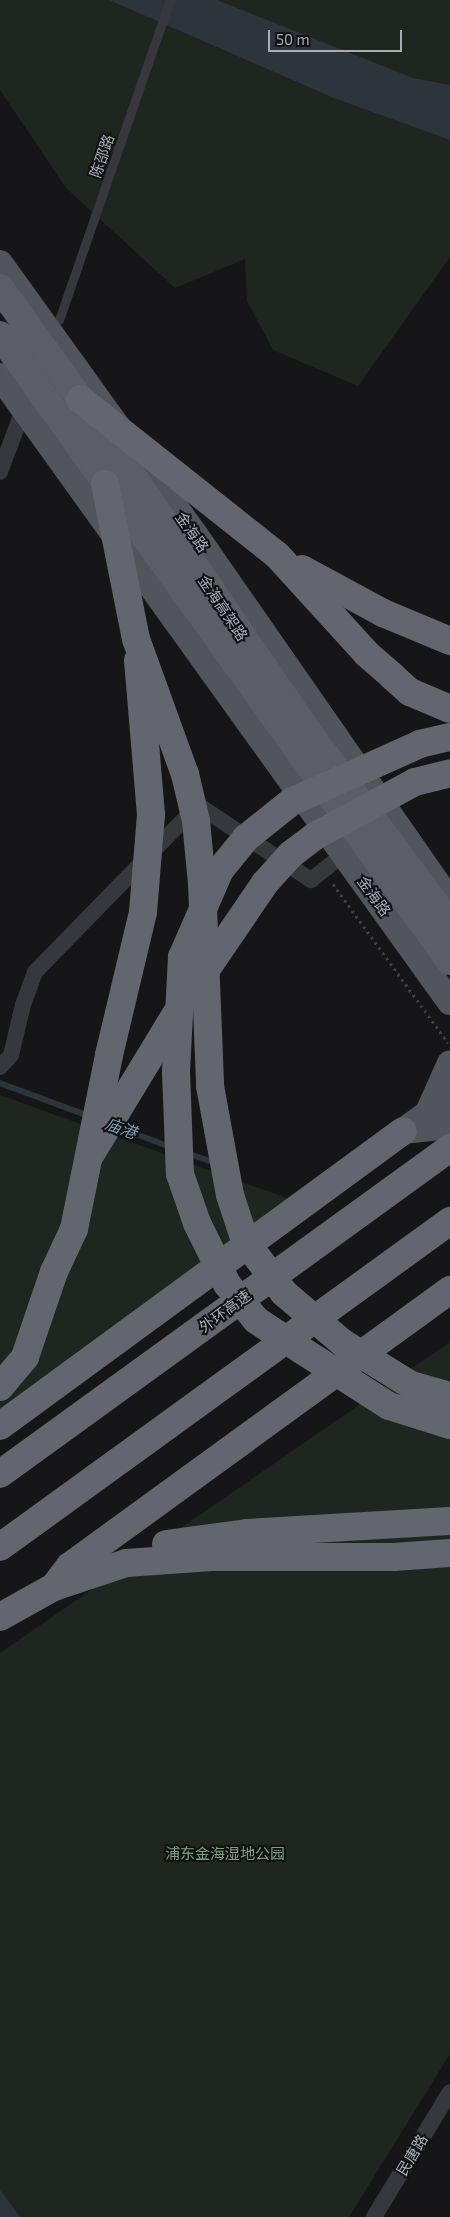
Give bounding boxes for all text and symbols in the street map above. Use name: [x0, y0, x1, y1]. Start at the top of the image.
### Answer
scale bar: [270, 20, 404, 52]
text: 50 m: [276, 30, 310, 48]
street label: 陈邵路: [86, 132, 118, 180]
street label: 金海路: [172, 508, 212, 556]
street label: 金海高架路: [195, 572, 251, 644]
street label: 金海路: [353, 873, 395, 919]
water label: 庙港: [103, 1114, 139, 1142]
street label: 外环高速: [195, 1286, 255, 1336]
park label: 浦东金海湿地公园: [165, 1845, 285, 1863]
street label: 民唐路: [393, 2131, 431, 2179]

